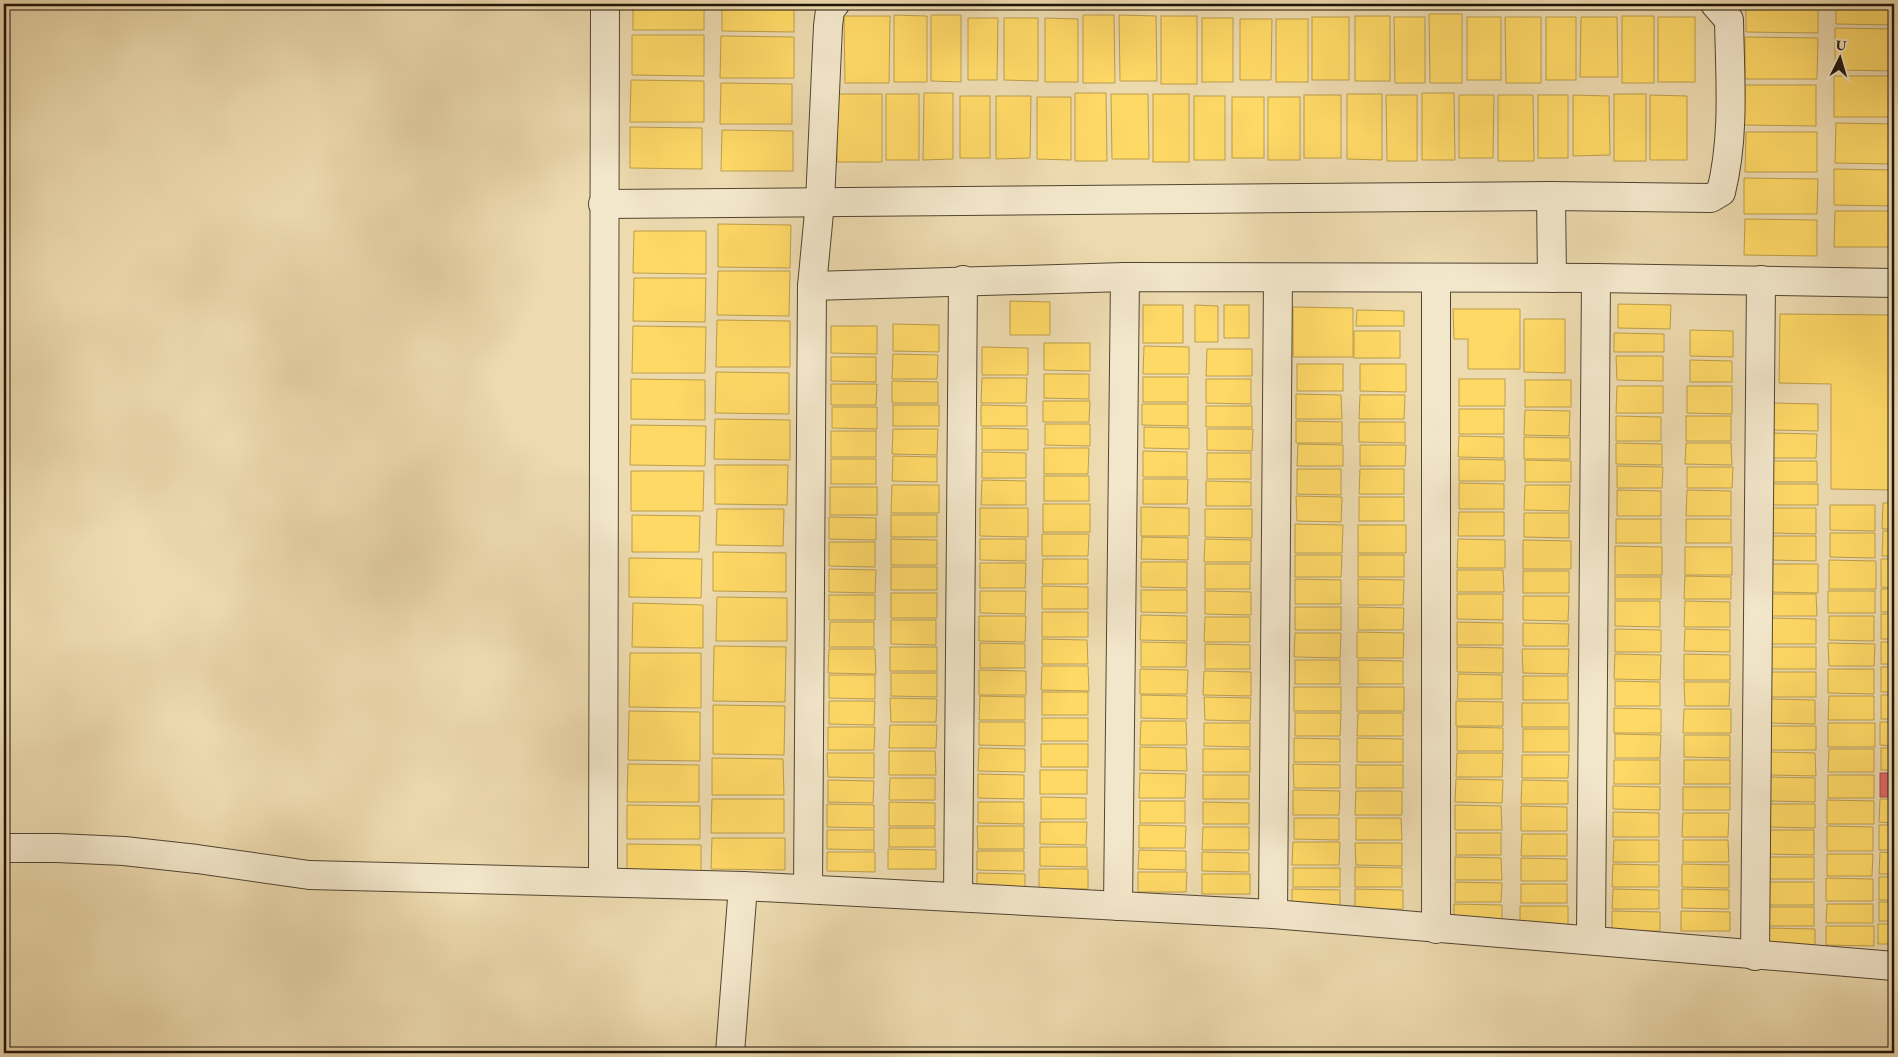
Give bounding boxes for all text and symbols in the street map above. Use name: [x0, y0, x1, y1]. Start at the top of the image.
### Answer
north arrow: [1816, 32, 1866, 82]
text: U: [1835, 36, 1848, 55]

